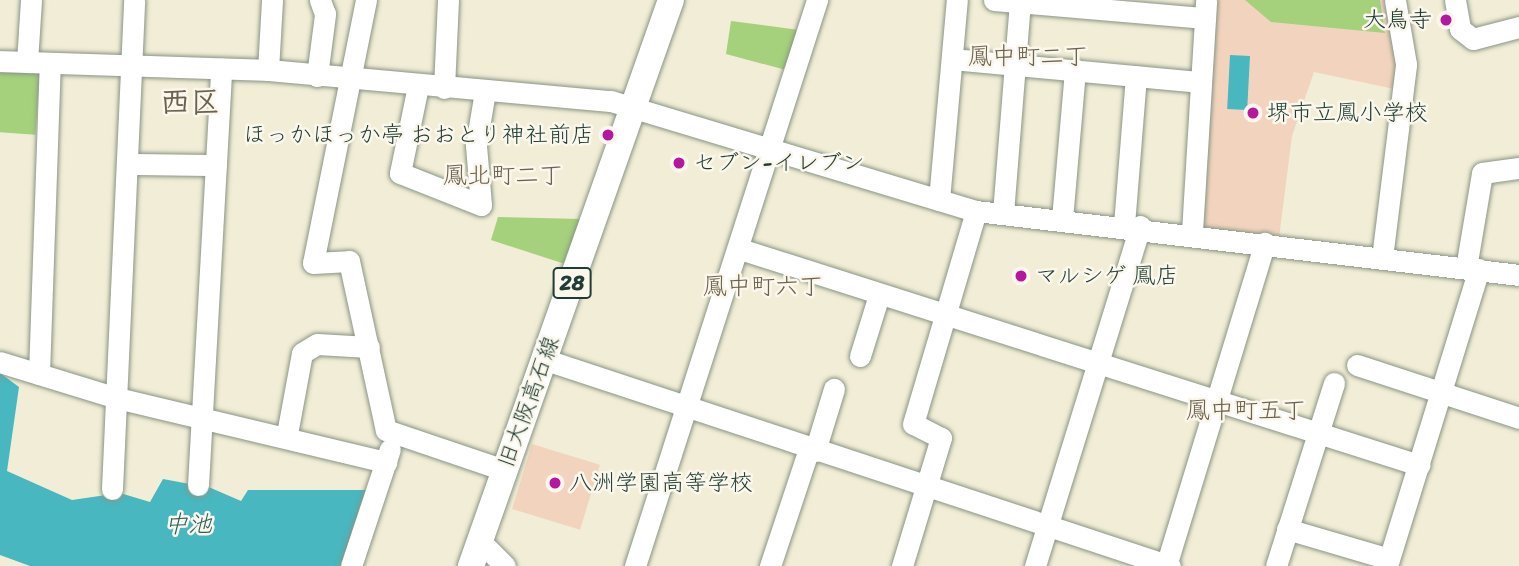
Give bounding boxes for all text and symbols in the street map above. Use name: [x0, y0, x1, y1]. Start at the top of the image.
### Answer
place label: 大鳥寺: [1363, 6, 1432, 34]
marker: 大鳥寺: [1438, 12, 1454, 28]
district label: 鳳中町二丁: [968, 43, 1088, 71]
district label: 西区: [160, 84, 220, 120]
place label: 堺市立鳳小学校: [1267, 99, 1428, 127]
marker: 堺市立鳳小学校: [1245, 105, 1261, 121]
place label: ほっかほっか亭 おおとり神社前店: [243, 121, 594, 149]
marker: ほっかほっか亭 おおとり神社前店: [600, 127, 616, 143]
place label: セブン-イレブン: [693, 149, 865, 177]
marker: セブン-イレブン: [671, 155, 687, 171]
district label: 鳳北町二丁: [443, 162, 563, 190]
place label: マルシゲ 鳳店: [1035, 262, 1179, 290]
road number: 28: [551, 266, 593, 300]
marker: マルシゲ 鳳店: [1013, 268, 1029, 284]
district label: 鳳中町六丁: [703, 273, 823, 301]
street label: 旧大阪高石線: [492, 332, 566, 472]
district label: 鳳中町五丁: [1186, 397, 1306, 425]
place label: 八洲学園高等学校: [569, 469, 753, 497]
marker: 八洲学園高等学校: [547, 475, 563, 491]
water label: 中池: [164, 511, 212, 539]

